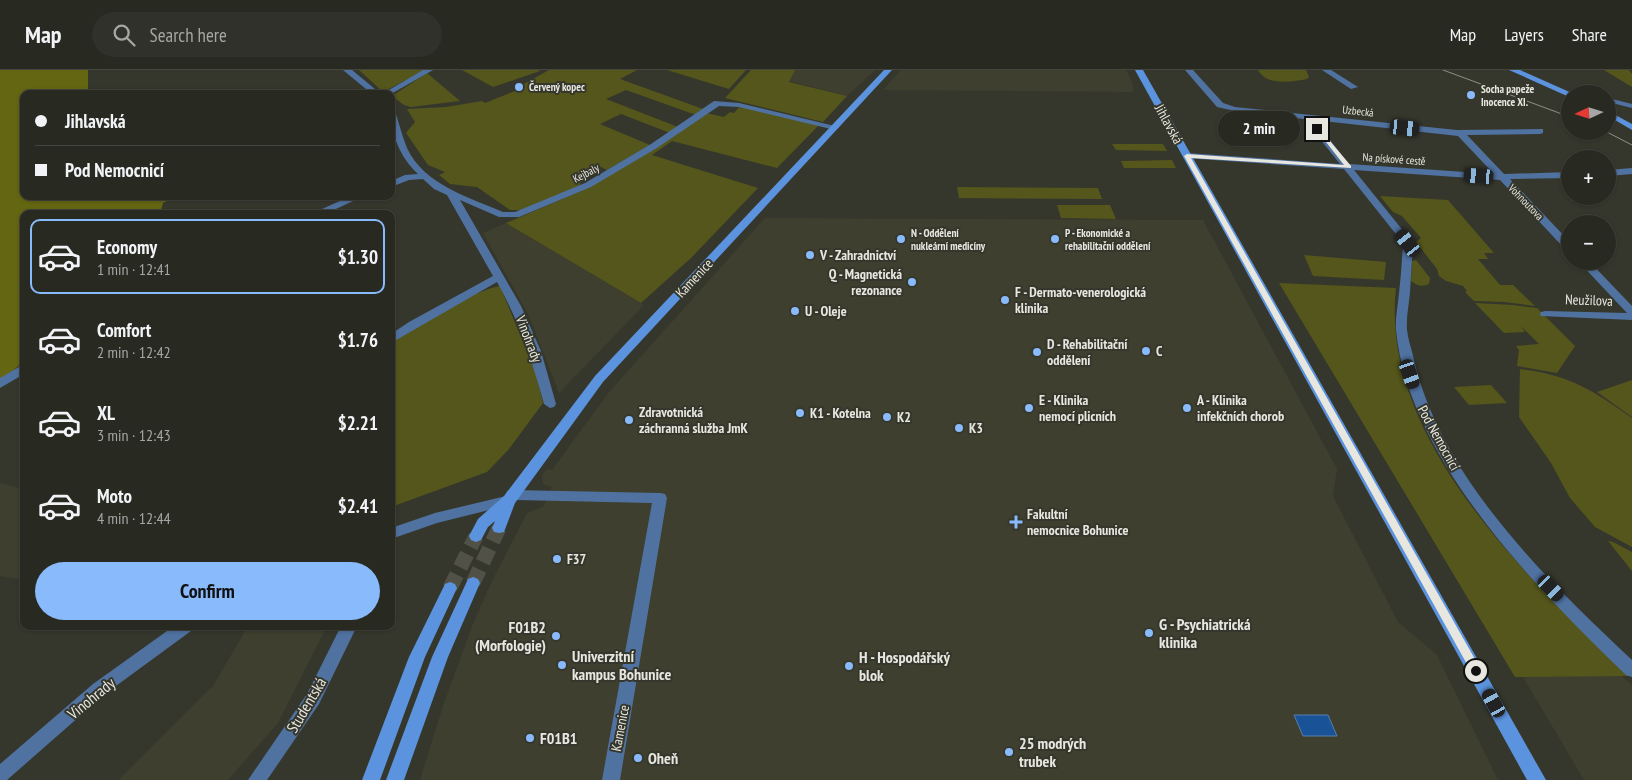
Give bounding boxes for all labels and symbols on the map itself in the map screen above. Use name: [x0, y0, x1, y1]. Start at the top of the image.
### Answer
place label: Červený kopec: [529, 80, 585, 94]
marker: Červený kopec: [513, 81, 525, 93]
place label: Socha papeže Inocence XI.: [1481, 82, 1535, 109]
north arrow: [1561, 85, 1616, 140]
marker: Socha papeže Inocence XI.: [1465, 89, 1477, 101]
street label: Jihlavská: [1150, 100, 1187, 147]
street label: Uzbecká: [1342, 102, 1374, 120]
callout: 2 min: [1217, 112, 1300, 146]
route end: [1306, 118, 1328, 140]
car: [1389, 119, 1420, 137]
street label: Na pískové cestě: [1362, 150, 1426, 168]
street label: Kejbaly: [570, 160, 602, 186]
car: [1463, 167, 1494, 185]
street label: Vohnoutova: [1505, 180, 1547, 223]
place label: N - Oddělení nukleární medicíny: [911, 226, 986, 253]
place label: P - Ekonomické a rehabilitační oddělení: [1065, 226, 1151, 253]
car: [1392, 227, 1423, 259]
marker: N - Oddělení nukleární medicíny: [895, 233, 907, 245]
marker: P - Ekonomické a rehabilitační oddělení: [1049, 233, 1061, 245]
place label: V - Zahradnictví: [819, 246, 897, 264]
marker: V - Zahradnictví: [804, 249, 816, 261]
street label: Kamenice: [671, 255, 717, 301]
place label: Q - Magnetická rezonance: [829, 265, 902, 299]
marker: Q - Magnetická rezonance: [906, 276, 918, 288]
place label: F - Dermato-venerologická klinika: [1015, 283, 1146, 317]
street label: Neužilova: [1565, 290, 1613, 310]
marker: F - Dermato-venerologická klinika: [999, 294, 1011, 306]
place label: U - Oleje: [805, 302, 847, 320]
marker: U - Oleje: [789, 305, 801, 317]
street label: Vinohrady: [512, 312, 546, 366]
place label: D - Rehabilitační oddělení: [1047, 335, 1128, 369]
place label: C: [1156, 342, 1163, 360]
marker: C: [1140, 345, 1152, 357]
marker: D - Rehabilitační oddělení: [1031, 346, 1043, 358]
car: [1398, 357, 1421, 391]
place label: E - Klinika nemocí plicních: [1039, 391, 1116, 425]
place label: A - Klinika infekčních chorob: [1196, 391, 1284, 425]
marker: E - Klinika nemocí plicních: [1023, 402, 1035, 414]
marker: A - Klinika infekčních chorob: [1181, 402, 1193, 414]
street label: Pod Nemocnicí: [1414, 402, 1464, 474]
place label: Zdravotnická záchranná služba JmK: [639, 403, 748, 437]
place label: K1 - Kotelna: [810, 404, 871, 422]
marker: K1 - Kotelna: [794, 407, 806, 419]
place label: K2: [897, 408, 911, 426]
marker: K2: [881, 411, 893, 423]
marker: Zdravotnická záchranná služba JmK: [623, 414, 635, 426]
place label: K3: [969, 419, 983, 437]
marker: K3: [953, 422, 965, 434]
place label: Fakultní nemocnice Bohunice: [1027, 505, 1128, 539]
marker: Fakultní nemocnice Bohunice: [1009, 515, 1023, 529]
place label: F37: [567, 550, 587, 568]
marker: F37: [551, 553, 563, 565]
car: [1535, 572, 1566, 604]
place label: G - Psychiatrická klinika: [1159, 614, 1251, 652]
place label: F01B2 (Morfologie): [475, 617, 546, 655]
marker: G - Psychiatrická klinika: [1143, 627, 1155, 639]
marker: F01B2 (Morfologie): [550, 630, 562, 642]
place label: Univerzitní kampus Bohunice: [572, 646, 671, 684]
place label: H - Hospodářský blok: [859, 647, 951, 685]
marker: Univerzitní kampus Bohunice: [556, 659, 568, 671]
marker: H - Hospodářský blok: [843, 660, 855, 672]
route start: [1465, 660, 1487, 682]
street label: Vinohrady: [62, 673, 119, 724]
street label: Studentská: [282, 674, 330, 736]
car: [1480, 686, 1507, 720]
street label: Kamenice: [607, 703, 633, 753]
place label: F01B1: [540, 728, 578, 748]
marker: F01B1: [524, 732, 536, 744]
place label: 25 modrých trubek: [1019, 733, 1086, 771]
marker: 25 modrých trubek: [1003, 746, 1015, 758]
place label: Oheň: [648, 748, 678, 768]
marker: Oheň: [632, 752, 644, 764]

